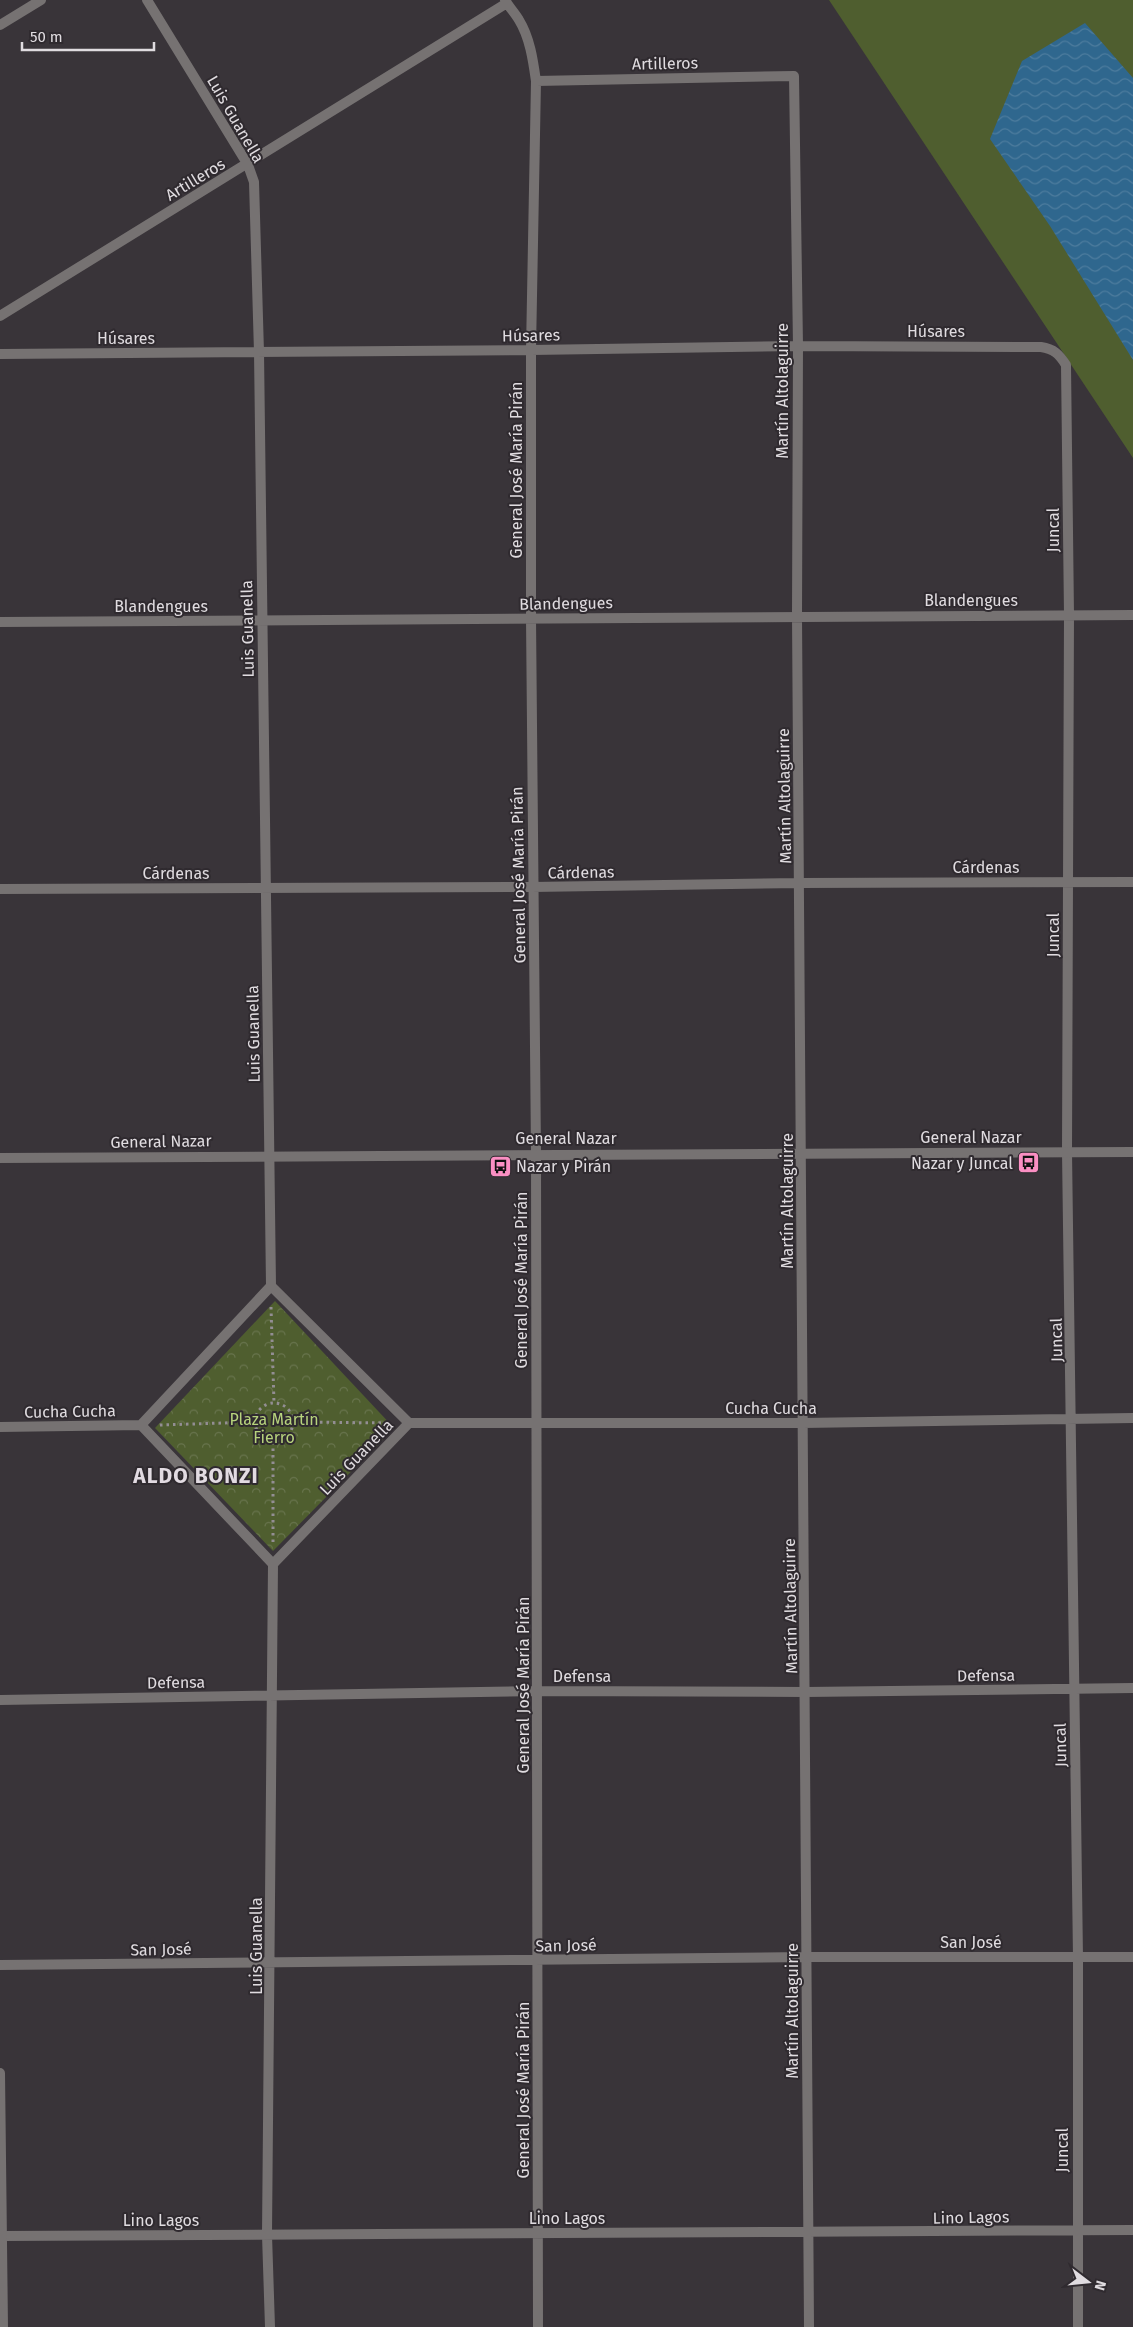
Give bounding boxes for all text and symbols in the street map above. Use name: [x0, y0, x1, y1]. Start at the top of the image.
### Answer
scale bar: [22, 20, 155, 52]
text: 50 m: [30, 28, 63, 46]
street label: Artilleros: [632, 53, 698, 74]
street label: Luis Guanella: [203, 72, 268, 166]
street label: Artilleros: [162, 154, 229, 205]
street label: Húsares: [907, 322, 965, 341]
street label: Martín Altolaguirre: [773, 323, 792, 459]
street label: Húsares: [502, 325, 560, 346]
street label: Húsares: [97, 329, 155, 348]
street label: General José María Pirán: [507, 382, 526, 558]
street label: Juncal: [1044, 508, 1063, 552]
street label: Luis Guanella: [237, 580, 258, 678]
street label: Blandengues: [924, 591, 1018, 610]
street label: Blandengues: [519, 593, 613, 614]
street label: Blandengues: [114, 597, 208, 616]
street label: Martín Altolaguirre: [774, 728, 795, 864]
street label: General José María Pirán: [507, 786, 530, 964]
street label: Cárdenas: [953, 858, 1019, 877]
street label: Cárdenas: [547, 862, 615, 883]
street label: Cárdenas: [143, 864, 209, 883]
street label: Juncal: [1044, 913, 1063, 957]
street label: Luis Guanella: [243, 985, 264, 1083]
street label: General Nazar: [920, 1128, 1022, 1147]
street label: General Nazar: [515, 1129, 617, 1148]
street label: General Nazar: [110, 1131, 213, 1152]
street label: Martín Altolaguirre: [778, 1133, 797, 1269]
bus stop icon: Nazar y Juncal: [1017, 1151, 1041, 1175]
bus stop icon: Nazar y Pirán: [488, 1154, 512, 1178]
place label: Nazar y Juncal: [911, 1154, 1013, 1173]
place label: Nazar y Pirán: [516, 1157, 611, 1176]
street label: General José María Pirán: [512, 1192, 531, 1368]
street label: Juncal: [1047, 1317, 1066, 1362]
street label: Cucha Cucha: [725, 1399, 817, 1418]
street label: Cucha Cucha: [24, 1401, 116, 1422]
park label: Plaza Martín Fierro: [229, 1410, 319, 1447]
street label: Luis Guanella: [316, 1416, 397, 1499]
district label: ALDO BONZI: [132, 1463, 259, 1489]
street label: Martín Altolaguirre: [780, 1538, 801, 1674]
street label: General José María Pirán: [514, 1597, 533, 1773]
street label: Defensa: [957, 1665, 1015, 1686]
street label: Defensa: [553, 1667, 611, 1686]
street label: Defensa: [147, 1672, 205, 1693]
street label: Juncal: [1051, 1722, 1070, 1767]
street label: Luis Guanella: [247, 1897, 266, 1995]
street label: San José: [940, 1933, 1002, 1952]
street label: San José: [535, 1935, 597, 1956]
street label: San José: [130, 1939, 192, 1960]
street label: Martín Altolaguirre: [783, 1943, 802, 2079]
street label: General José María Pirán: [514, 2002, 533, 2178]
street label: Juncal: [1053, 2128, 1072, 2172]
street label: Lino Lagos: [933, 2207, 1010, 2228]
street label: Lino Lagos: [529, 2209, 605, 2228]
street label: Lino Lagos: [123, 2211, 199, 2230]
north arrow: [1063, 2257, 1113, 2307]
text: N: [1091, 2279, 1109, 2292]

